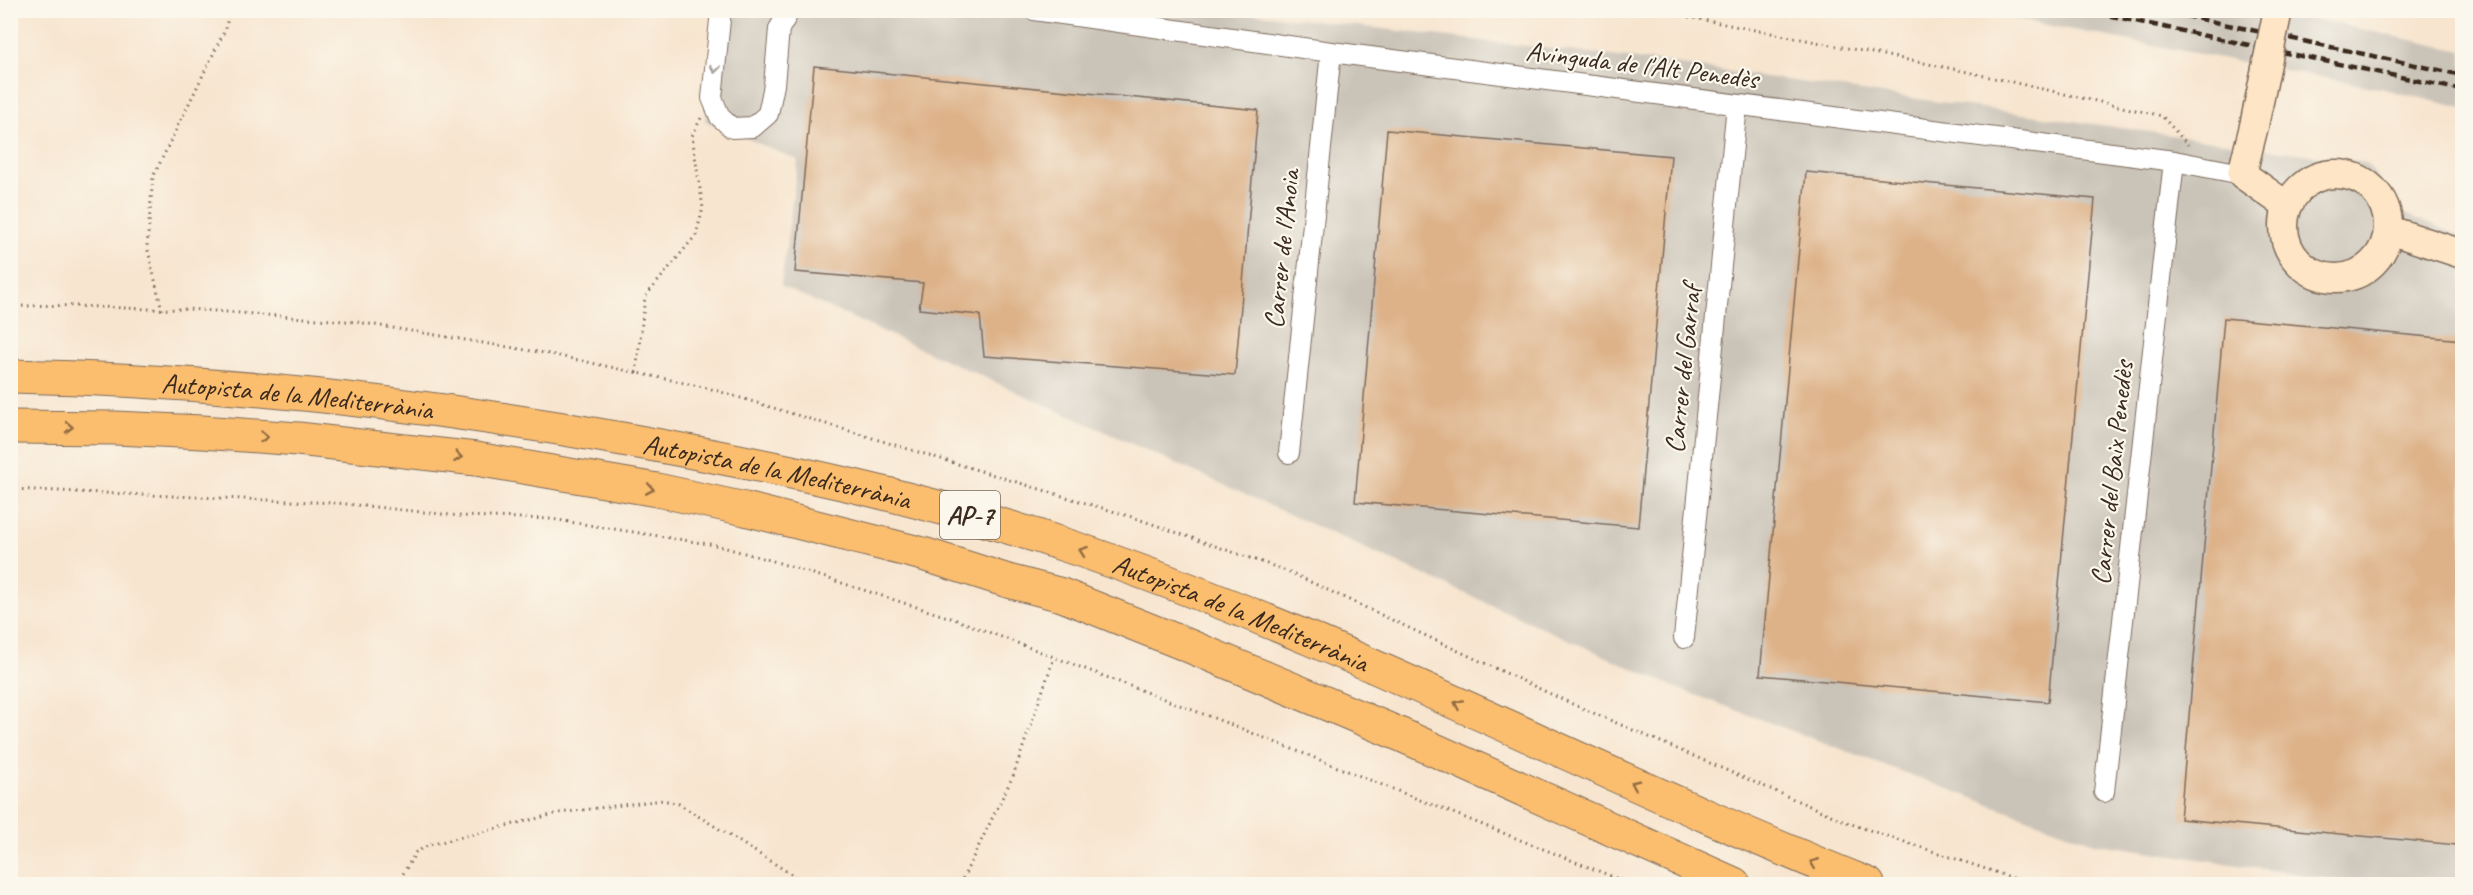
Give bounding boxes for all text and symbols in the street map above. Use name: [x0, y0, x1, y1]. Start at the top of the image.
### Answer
street label: Avinguda de l'Alt Penedès: [1524, 33, 1762, 96]
one-way arrow: [709, 64, 722, 73]
street label: Carrer de l'Anoia: [1256, 165, 1307, 330]
street label: Carrer del Garraf: [1656, 278, 1709, 455]
street label: Carrer del Baix Penedès: [2082, 357, 2141, 587]
street label: Autopista de la Mediterrània: [160, 365, 437, 427]
one-way arrow: [64, 421, 73, 433]
street label: Autopista de la Mediterrània: [640, 426, 916, 517]
one-way arrow: [259, 430, 268, 443]
one-way arrow: [453, 450, 462, 463]
one-way arrow: [645, 482, 655, 494]
road number: AP-7: [940, 491, 1000, 539]
one-way arrow: [1078, 546, 1089, 559]
street label: Autopista de la Mediterrània: [1108, 546, 1375, 681]
one-way arrow: [1453, 699, 1464, 711]
one-way arrow: [1631, 780, 1642, 792]
one-way arrow: [1809, 858, 1820, 870]

